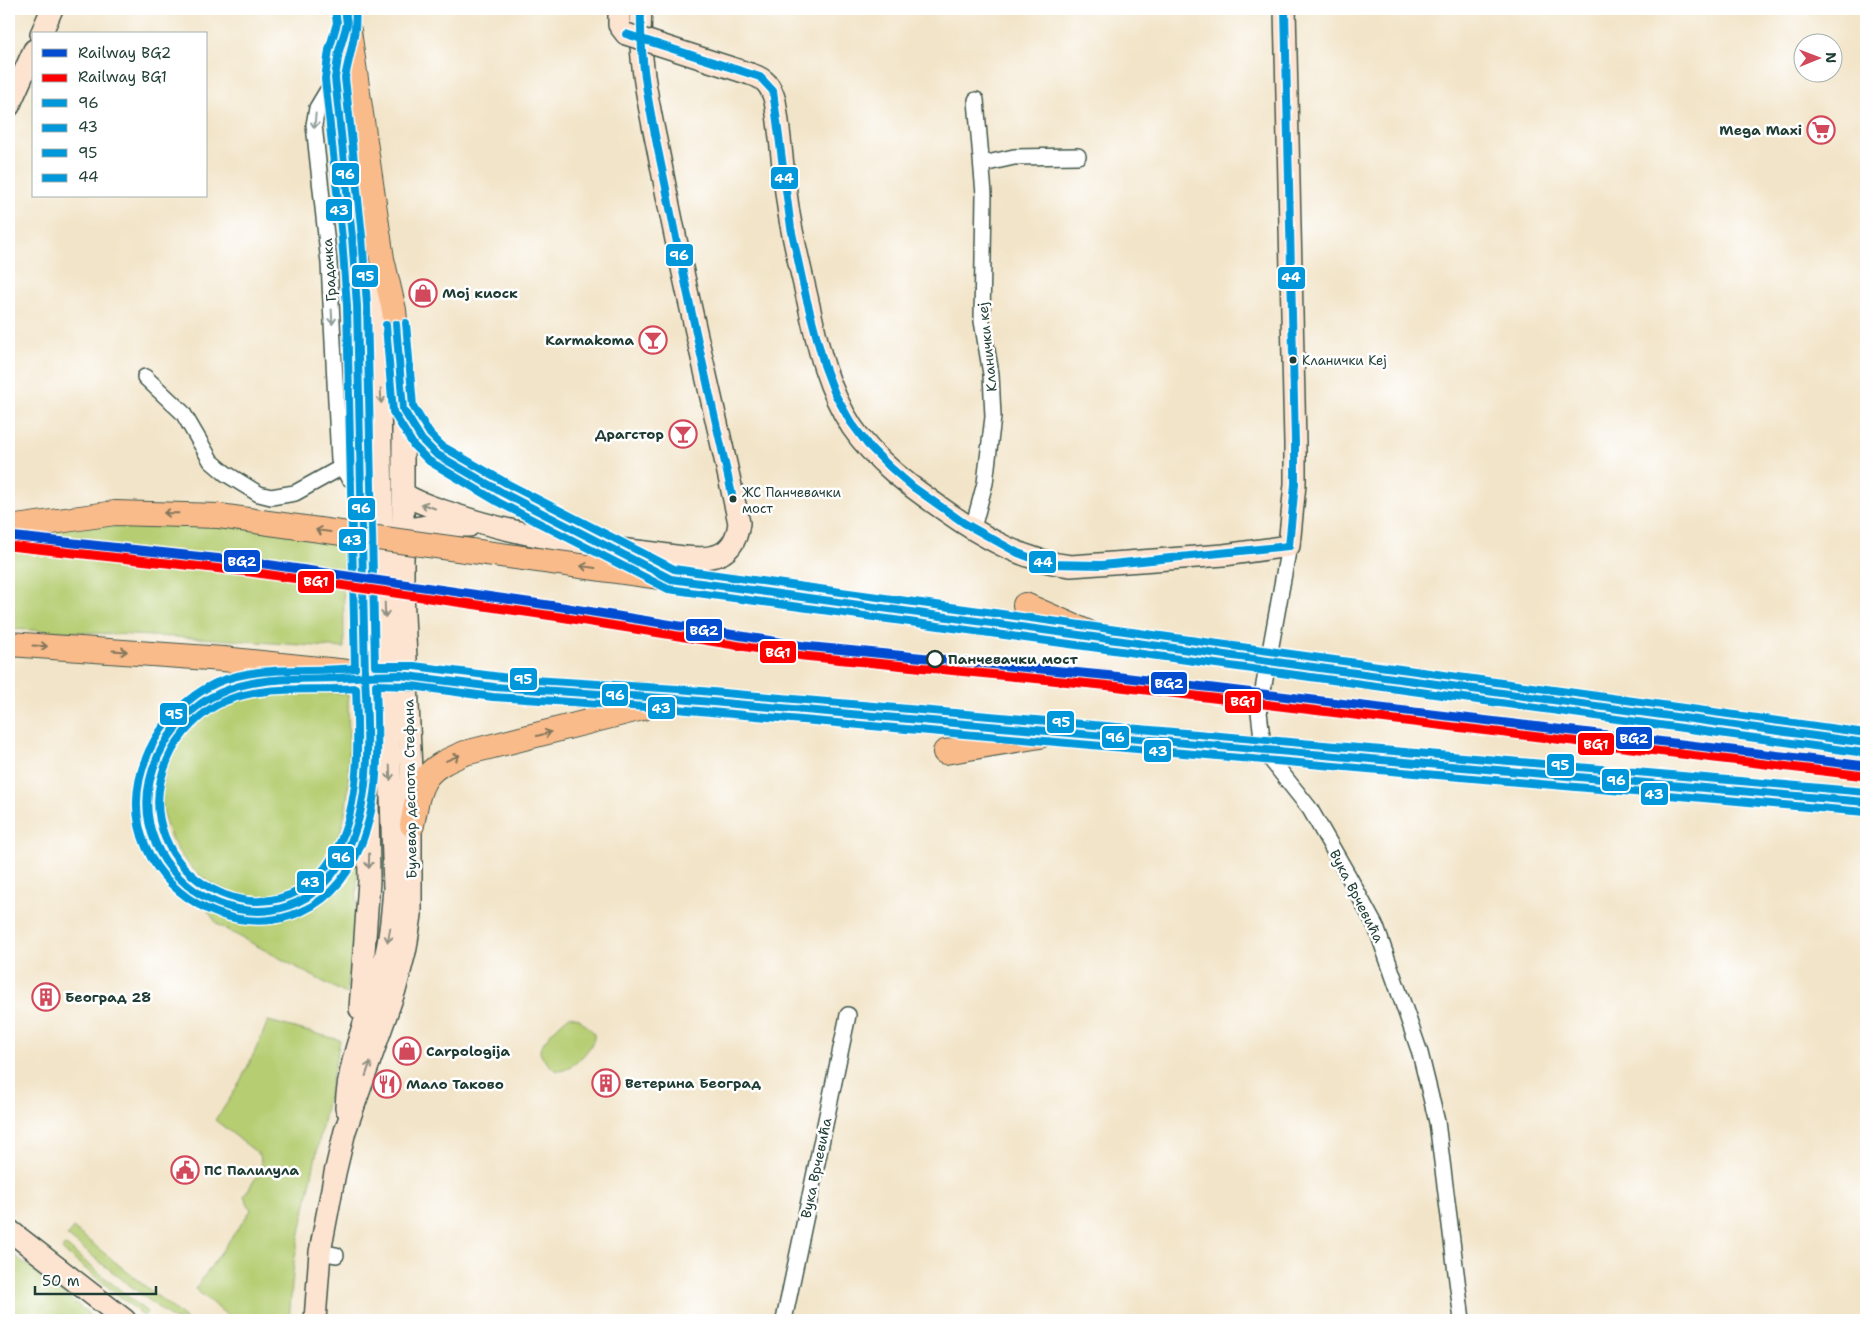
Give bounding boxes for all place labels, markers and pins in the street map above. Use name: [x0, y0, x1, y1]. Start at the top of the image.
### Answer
supermarket icon: Mega Maxi: [1806, 115, 1836, 145]
place label: Mega Maxi: [1719, 121, 1802, 139]
shop icon: Мој киоск: [408, 278, 438, 308]
place label: Мој киоск: [442, 284, 518, 302]
bar icon: Karmakoma: [638, 325, 668, 355]
place label: Karmakoma: [545, 331, 634, 349]
place label: Кланички Кеј: [1302, 352, 1387, 369]
marker: Кланички Кеј: [1288, 355, 1298, 365]
bar icon: Драгстор: [668, 419, 698, 449]
place label: Драгстор: [595, 425, 664, 443]
place label: ЖС Панчевачки мост: [742, 484, 841, 517]
marker: ЖС Панчевачки мост: [728, 494, 738, 504]
marker: Панчевачки мост: [926, 650, 944, 668]
place label: Панчевачки мост: [948, 650, 1078, 668]
building icon: Београд 28: [31, 982, 61, 1012]
place label: Београд 28: [65, 988, 151, 1006]
shop icon: Carpologija: [392, 1036, 422, 1066]
place label: Carpologija: [426, 1042, 510, 1060]
building icon: Ветерина Београд: [591, 1068, 621, 1098]
restaurant icon: Мало Таково: [372, 1069, 402, 1099]
place label: Ветерина Београд: [625, 1074, 761, 1092]
place label: Мало Таково: [406, 1075, 504, 1093]
public building icon: ПС Палилула: [170, 1155, 200, 1185]
place label: ПС Палилула: [204, 1161, 300, 1179]

